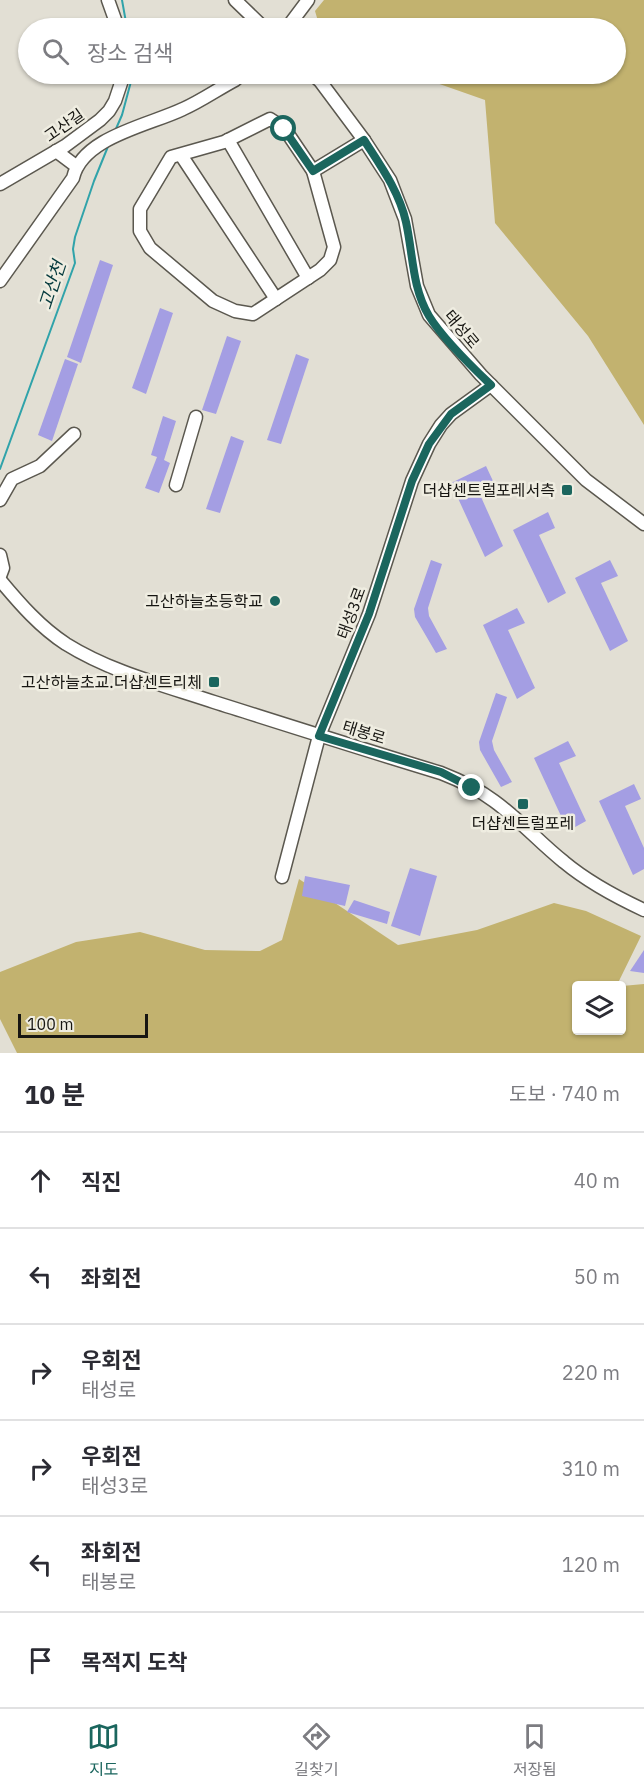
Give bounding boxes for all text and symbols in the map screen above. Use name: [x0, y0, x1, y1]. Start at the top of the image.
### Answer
search box: [18, 18, 626, 84]
icon: search: [39, 35, 72, 68]
text: 장소 검색: [87, 38, 173, 67]
street label: 고산길: [40, 104, 88, 146]
route start: [270, 115, 296, 141]
water label: 고산천: [33, 256, 71, 312]
street label: 태성로: [440, 306, 484, 353]
place label: 더샵센트럴포레서측: [423, 480, 555, 500]
marker: 더샵센트럴포레서측: [560, 483, 574, 497]
street label: 태성3로: [332, 584, 370, 642]
place label: 고산하늘초등학교: [145, 591, 263, 611]
marker: 고산하늘초등학교: [268, 594, 282, 608]
place label: 고산하늘초교.더샵센트리체: [21, 672, 202, 692]
marker: 고산하늘초교.더샵센트리체: [207, 675, 221, 689]
street label: 태봉로: [340, 716, 388, 748]
route end: [458, 774, 484, 800]
marker: 더샵센트럴포레: [516, 797, 530, 811]
place label: 더샵센트럴포레: [471, 813, 575, 833]
map controls: [572, 981, 626, 1035]
button: layers: [572, 981, 626, 1035]
scale bar: [18, 1011, 148, 1038]
text: 100 m: [27, 1014, 74, 1034]
text: 10 분: [24, 1077, 85, 1111]
text: 도보 · 740 m: [509, 1080, 620, 1107]
icon: ahead: [24, 1164, 57, 1197]
text: 직진: [81, 1167, 121, 1196]
text: 40 m: [574, 1167, 620, 1194]
icon: left: [24, 1260, 57, 1293]
text: 좌회전: [81, 1263, 142, 1292]
text: 50 m: [574, 1263, 620, 1290]
text: 우회전: [81, 1345, 142, 1374]
icon: right: [24, 1356, 57, 1389]
text: 220 m: [562, 1359, 620, 1386]
text: 태성로: [81, 1376, 136, 1403]
text: 우회전: [81, 1441, 142, 1470]
icon: right: [24, 1452, 57, 1485]
text: 310 m: [562, 1455, 620, 1482]
text: 태성3로: [81, 1472, 148, 1499]
text: 좌회전: [81, 1537, 142, 1566]
icon: left: [24, 1548, 57, 1581]
text: 120 m: [562, 1551, 620, 1578]
text: 태봉로: [81, 1568, 136, 1595]
icon: arrive: [24, 1644, 57, 1677]
text: 목적지 도착: [81, 1647, 187, 1676]
tab: 지도: [87, 1720, 120, 1780]
tab: 길찾기: [294, 1720, 339, 1780]
tab: 저장됨: [513, 1720, 557, 1780]

